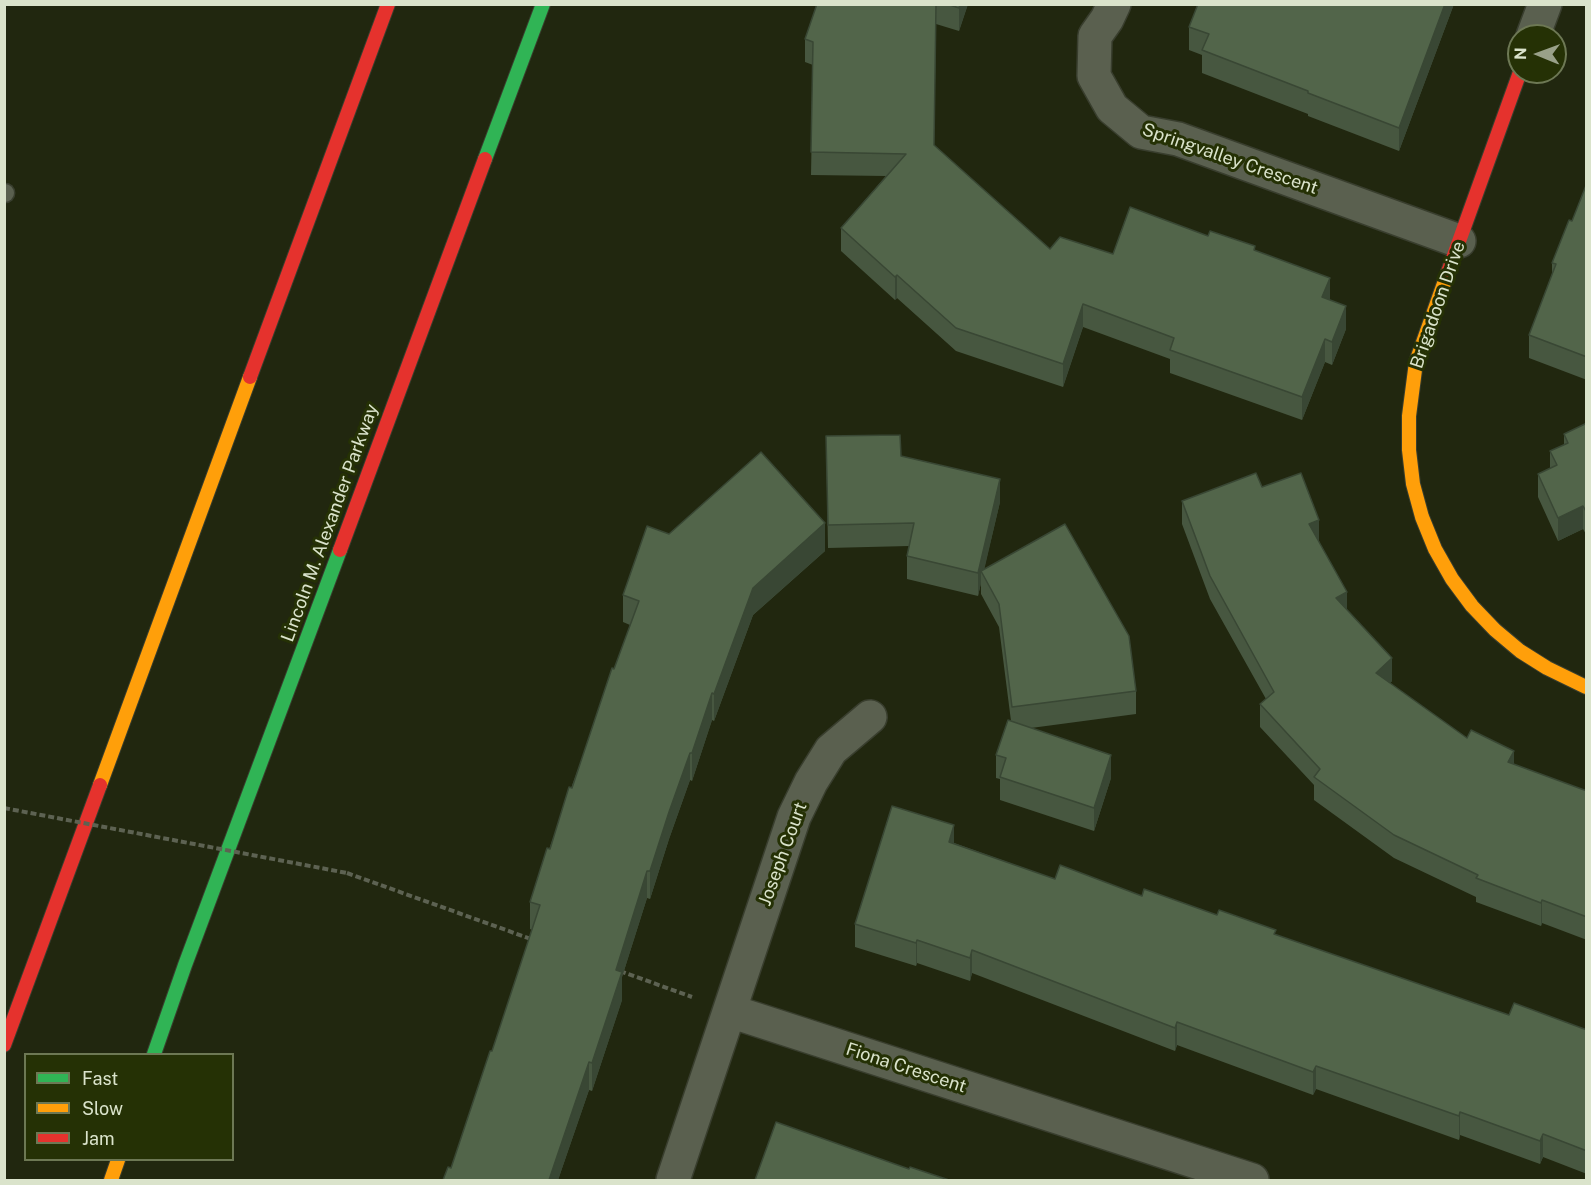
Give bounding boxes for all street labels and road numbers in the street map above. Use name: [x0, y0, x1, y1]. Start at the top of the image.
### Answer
street label: Springvalley Crescent: [1139, 119, 1321, 199]
street label: Brigadoon Drive: [1406, 238, 1470, 372]
street label: Lincoln M. Alexander Parkway: [277, 401, 383, 645]
street label: Joseph Court: [754, 799, 812, 909]
street label: Fiona Crescent: [843, 1038, 969, 1098]

